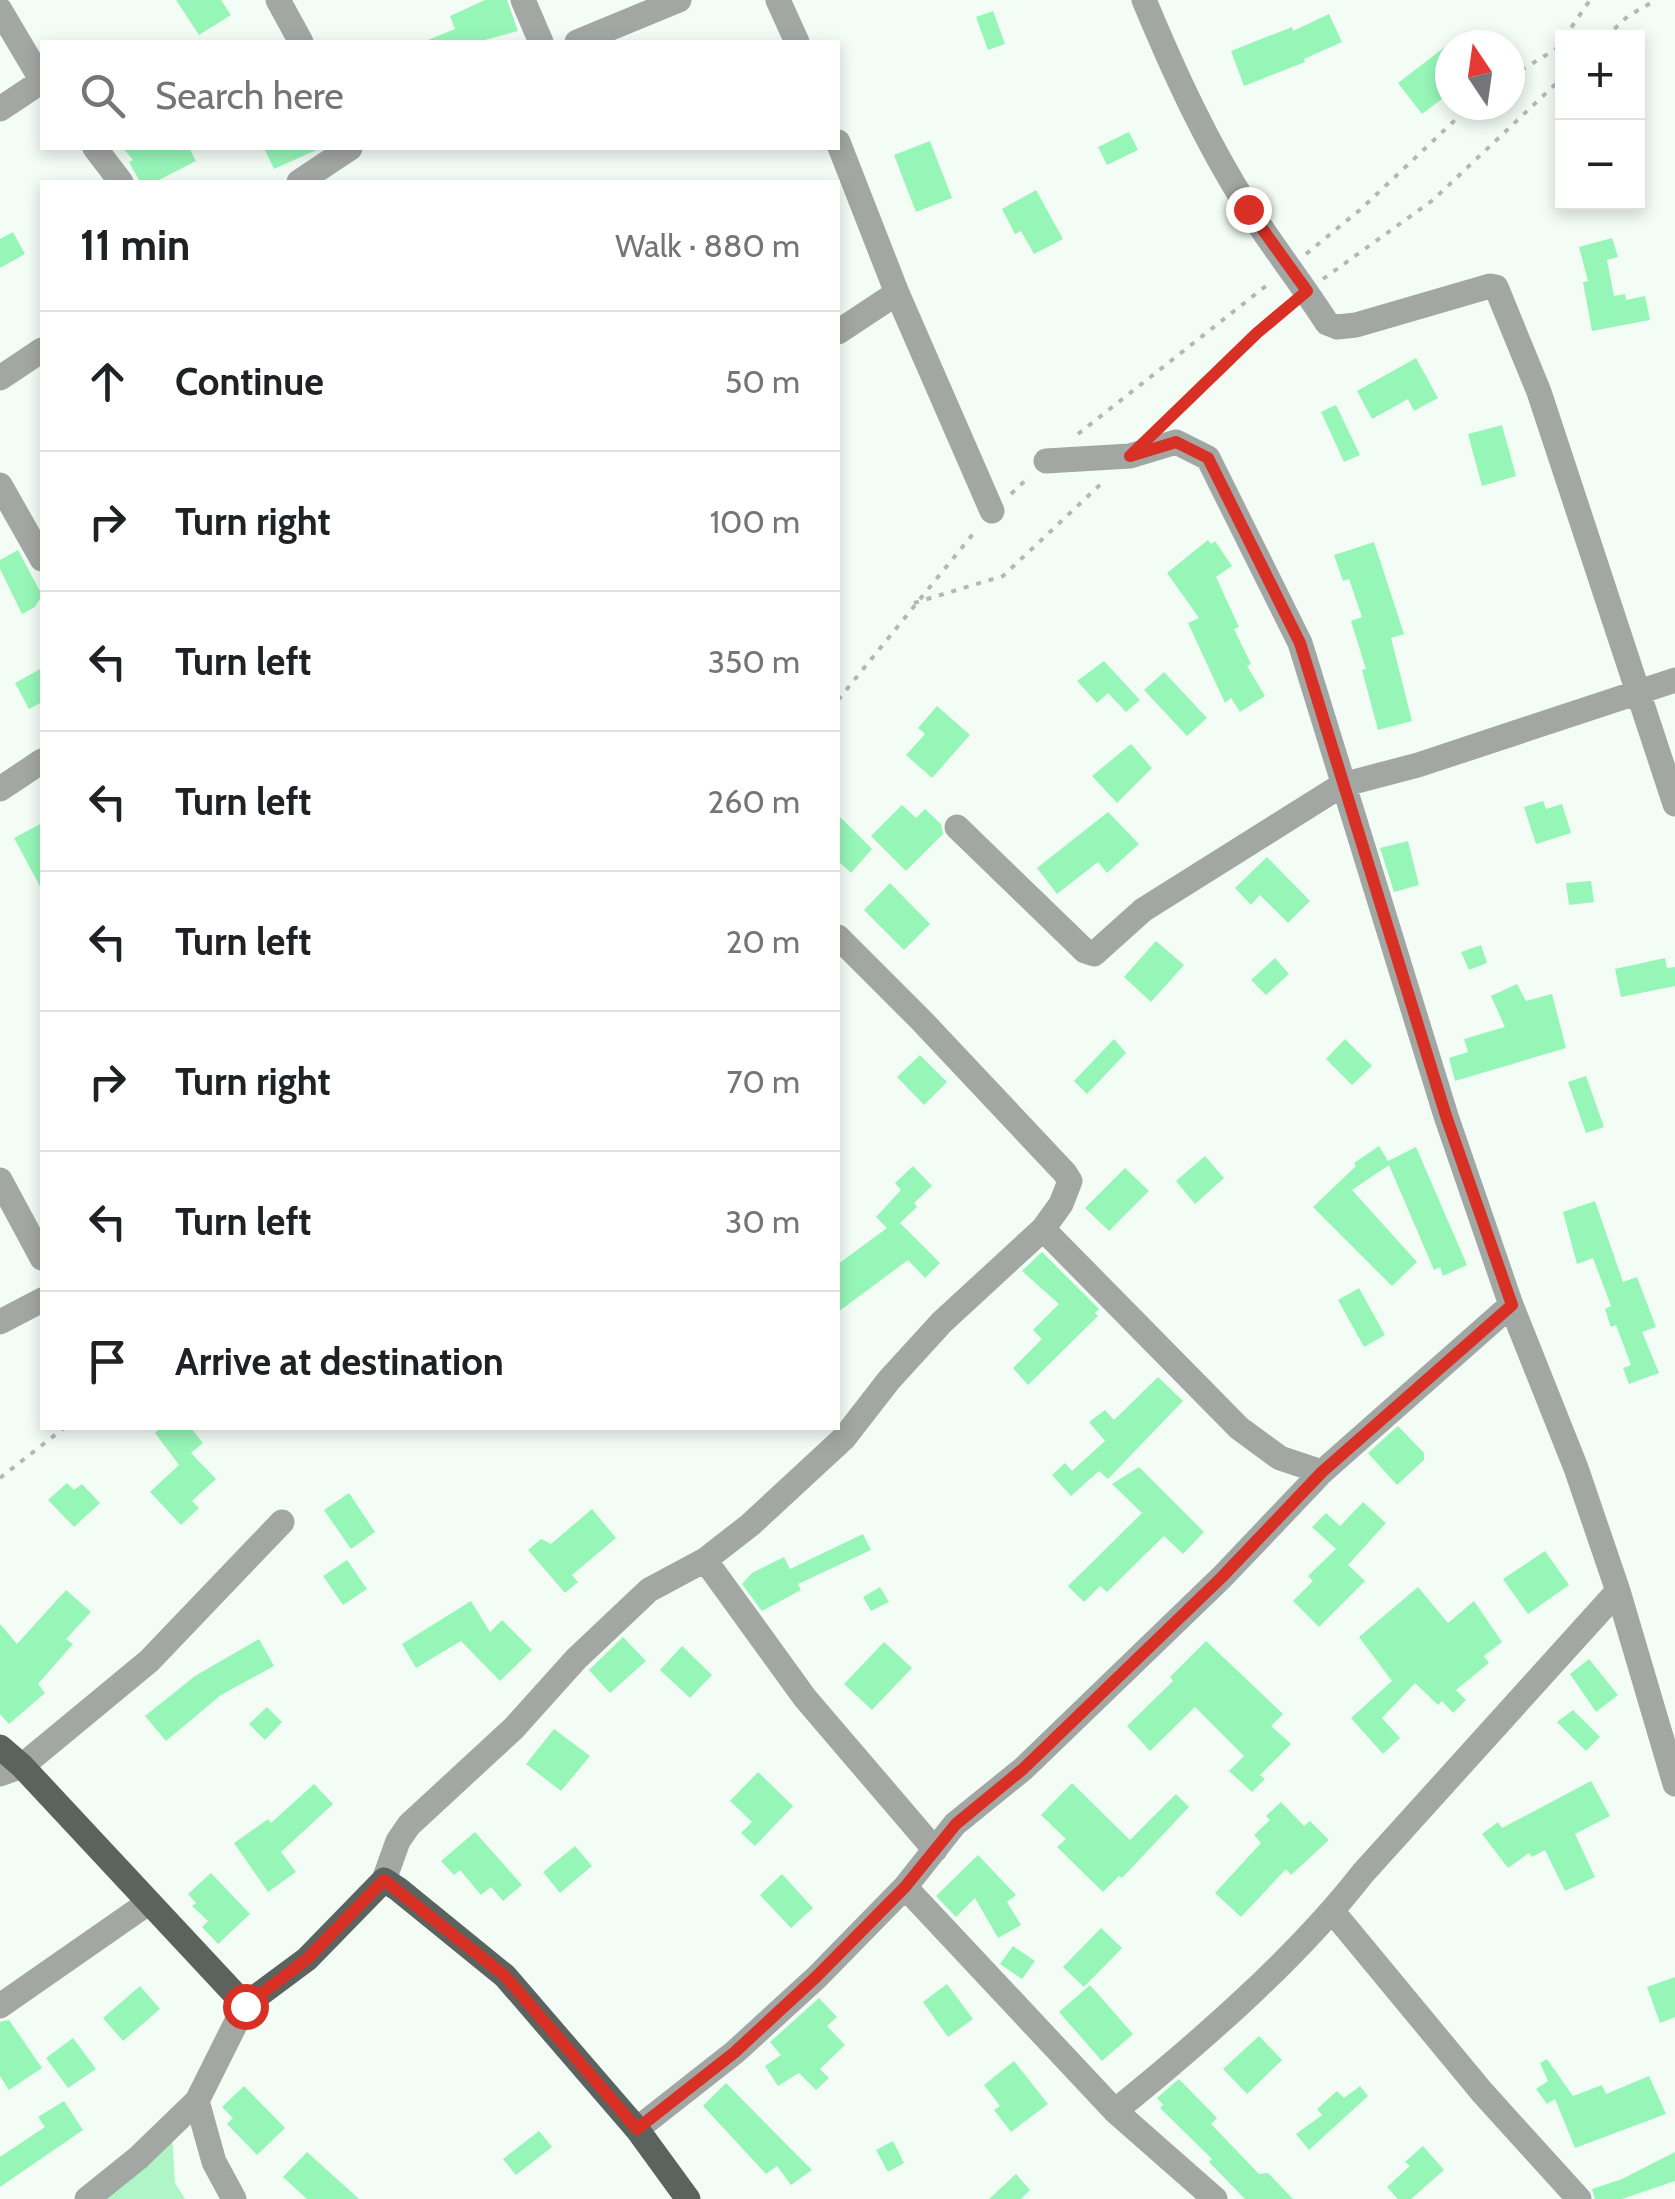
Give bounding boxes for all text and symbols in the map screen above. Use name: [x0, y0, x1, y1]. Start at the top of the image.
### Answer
north arrow: [1435, 30, 1525, 120]
map controls: [1555, 30, 1645, 210]
button: +: [1555, 30, 1645, 120]
search box: [40, 40, 840, 150]
icon: search: [75, 68, 130, 123]
text: Search here: [155, 72, 344, 119]
button: −: [1555, 120, 1645, 210]
route end: [1226, 187, 1272, 233]
text: 11 min: [80, 219, 190, 271]
text: Walk · 880 m: [615, 226, 800, 265]
icon: ahead: [80, 354, 135, 409]
text: Continue: [175, 358, 324, 405]
text: 50 m: [725, 362, 800, 401]
icon: right: [80, 494, 135, 549]
text: Turn right: [175, 498, 331, 545]
text: 100 m: [710, 502, 800, 541]
icon: left: [80, 634, 135, 689]
text: Turn left: [175, 638, 311, 685]
text: 350 m: [708, 642, 800, 681]
icon: left: [80, 774, 135, 829]
text: Turn left: [175, 778, 311, 825]
text: 260 m: [707, 782, 800, 821]
icon: left: [80, 914, 135, 969]
text: Turn left: [175, 918, 311, 965]
text: 20 m: [726, 922, 800, 961]
icon: right: [80, 1054, 135, 1109]
text: Turn right: [175, 1058, 331, 1105]
text: 70 m: [727, 1062, 800, 1101]
icon: left: [80, 1194, 135, 1249]
text: Turn left: [175, 1198, 311, 1245]
text: 30 m: [725, 1202, 800, 1241]
icon: arrive: [80, 1334, 135, 1389]
text: Arrive at destination: [175, 1338, 504, 1385]
route start: [223, 1984, 269, 2030]

